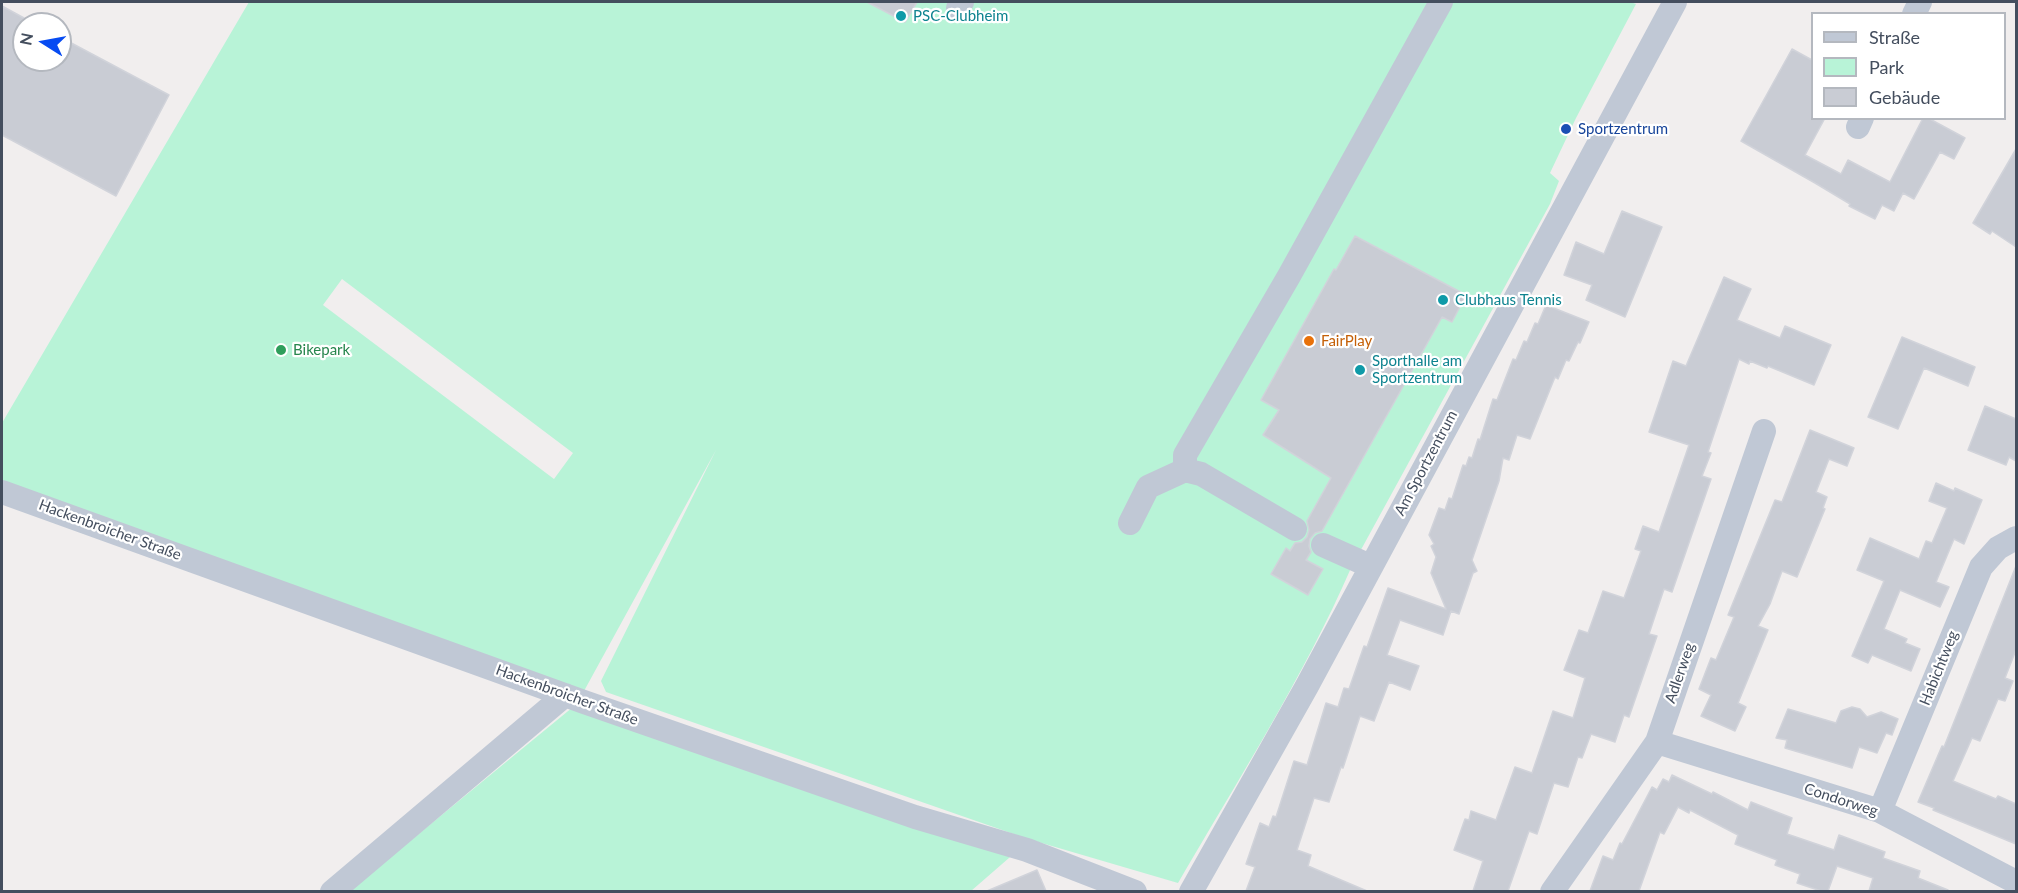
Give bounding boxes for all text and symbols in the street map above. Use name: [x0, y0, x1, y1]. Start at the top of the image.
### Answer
place label: PSC-Clubheim: [913, 7, 1008, 25]
marker: PSC-Clubheim: [894, 9, 908, 23]
north arrow: [12, 12, 72, 72]
legend: [1811, 12, 2006, 120]
text: Straße: [1869, 26, 1920, 48]
text: N: [15, 31, 36, 47]
text: Park: [1869, 56, 1904, 78]
text: Gebäude: [1869, 86, 1940, 108]
place label: Sportzentrum: [1578, 120, 1668, 138]
marker: Sportzentrum: [1559, 122, 1573, 136]
place label: Clubhaus Tennis: [1455, 291, 1562, 309]
marker: Clubhaus Tennis: [1436, 293, 1450, 307]
place label: FairPlay: [1321, 332, 1372, 350]
marker: FairPlay: [1302, 334, 1316, 348]
place label: Bikepark: [293, 341, 350, 359]
marker: Bikepark: [274, 343, 288, 357]
place label: Sporthalle am Sportzentrum: [1372, 352, 1462, 387]
marker: Sporthalle am Sportzentrum: [1353, 363, 1367, 377]
street label: Am Sportzentrum: [1391, 407, 1461, 519]
street label: Hackenbroicher Straße: [36, 496, 184, 564]
street label: Habichtweg: [1916, 628, 1962, 708]
street label: Adlerweg: [1661, 640, 1699, 706]
street label: Hackenbroicher Straße: [493, 661, 641, 729]
street label: Condorweg: [1802, 780, 1880, 820]

